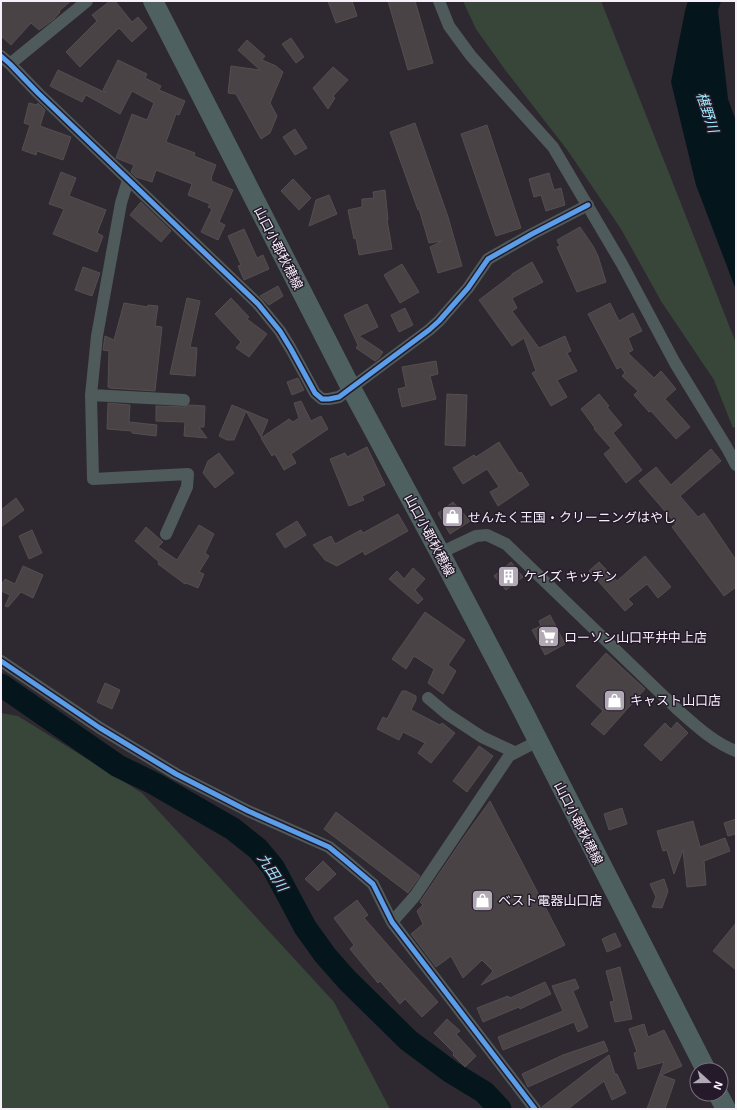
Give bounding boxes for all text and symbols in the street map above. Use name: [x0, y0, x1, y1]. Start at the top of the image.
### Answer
water label: 椹野川: [693, 89, 723, 137]
street label: 山口小郡秋穂線: [251, 204, 307, 292]
street label: 山口小郡秋穂線: [402, 491, 458, 579]
shop icon: せんたく王国・クリーニングはやし: [440, 504, 466, 530]
place label: せんたく王国・クリーニングはやし: [468, 509, 676, 525]
building icon: ケイズ キッチン: [496, 563, 522, 589]
place label: ケイズ キッチン: [524, 568, 617, 584]
supermarket icon: ローソン山口平井中上店: [535, 624, 561, 650]
place label: ローソン山口平井中上店: [564, 629, 707, 645]
shop icon: キャスト山口店: [601, 687, 627, 713]
place label: キャスト山口店: [630, 692, 721, 708]
street label: 山口小郡秋穂線: [551, 779, 607, 867]
water label: 九田川: [254, 850, 293, 896]
shop icon: ベスト電器山口店: [469, 887, 495, 913]
place label: ベスト電器山口店: [498, 892, 602, 908]
north arrow: [689, 1062, 729, 1102]
text: N: [711, 1080, 726, 1092]

